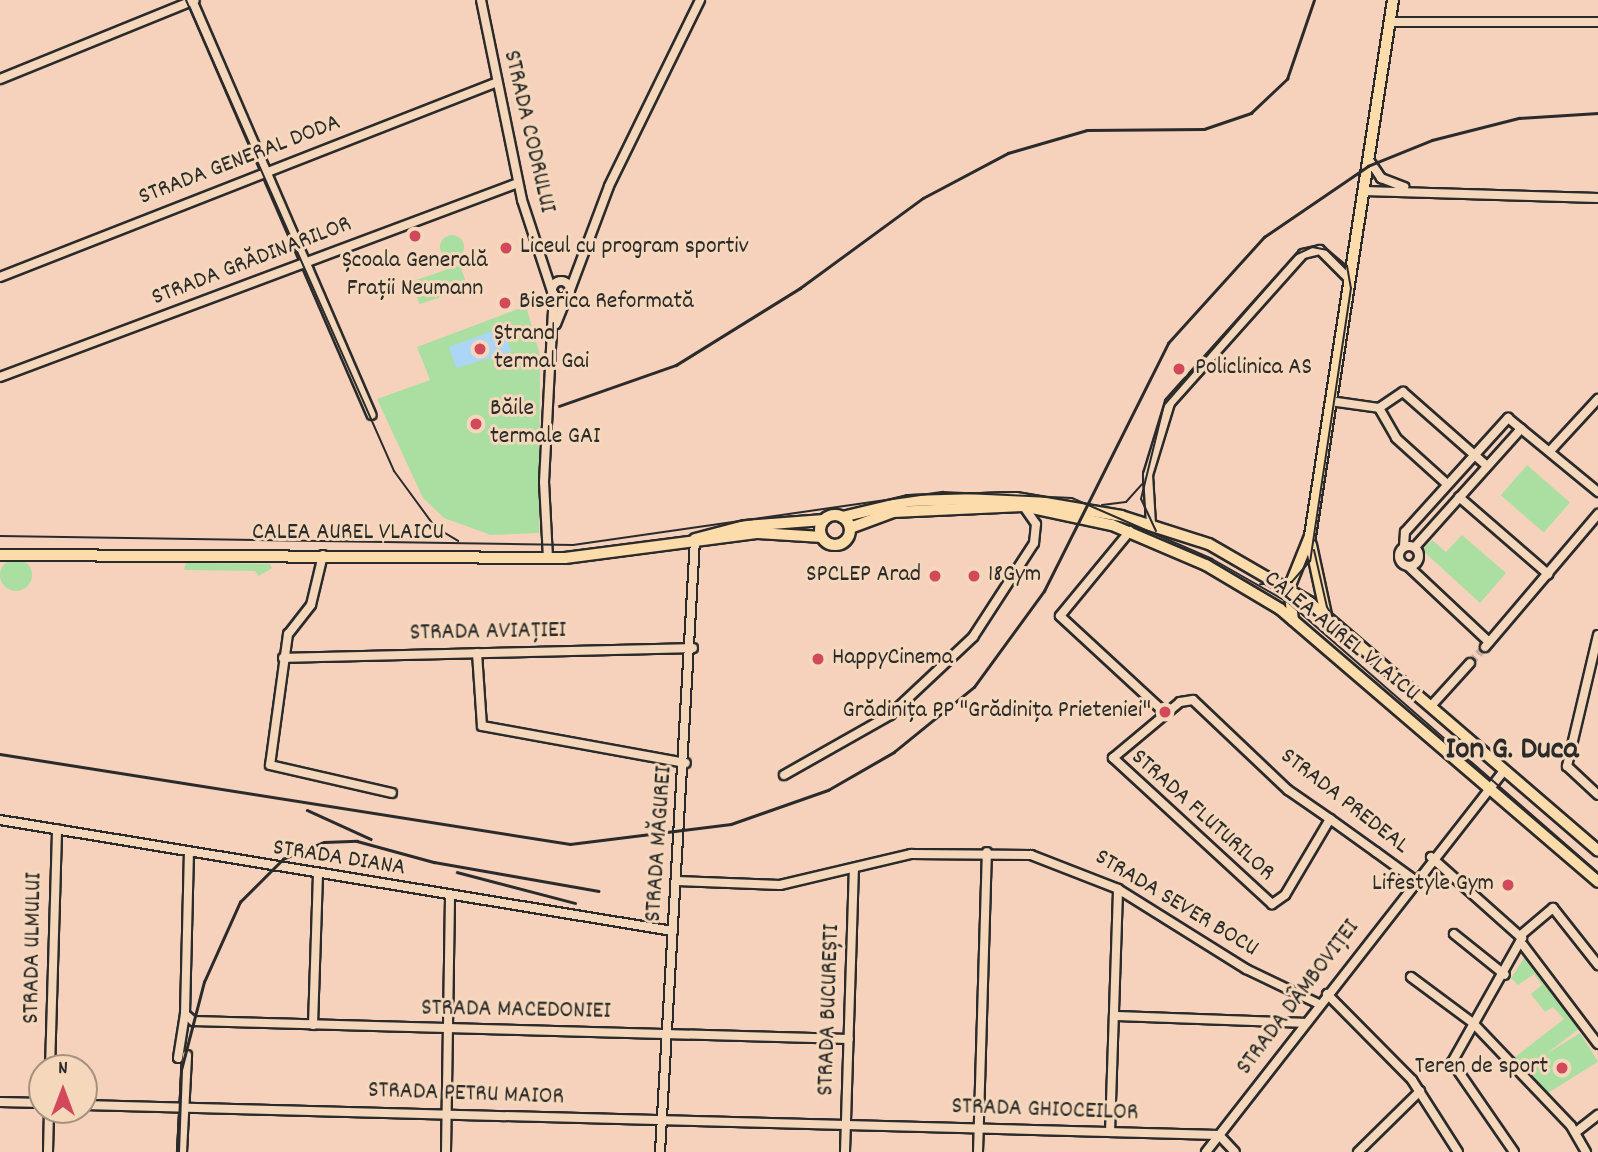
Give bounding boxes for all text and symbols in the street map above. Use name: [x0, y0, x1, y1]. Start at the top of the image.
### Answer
street label: STRADA CODRULUI: [495, 48, 561, 216]
street label: STRADA GENERAL DODA: [135, 109, 345, 213]
street label: STRADA GRĂDINARILOR: [148, 211, 356, 313]
marker: Școala Generală Frații Neumann: [407, 228, 423, 244]
place label: Liceul cu program sportiv: [520, 234, 749, 262]
marker: Liceul cu program sportiv: [498, 240, 514, 256]
place label: Școala Generală Frații Neumann: [342, 248, 488, 304]
place label: Biserica Reformată: [519, 289, 694, 317]
marker: Biserica Reformată: [497, 295, 513, 311]
place label: Ștrand termal Gai: [494, 321, 589, 377]
marker: Ștrand termal Gai: [472, 341, 488, 357]
place label: Policlinica AS: [1195, 355, 1312, 383]
marker: Policlinica AS: [1169, 359, 1189, 379]
place label: Băile termale GAI: [490, 396, 600, 452]
marker: Băile termale GAI: [468, 416, 484, 432]
street label: CALEA AUREL VLAICU: [252, 520, 444, 548]
place label: SPCLEP Arad: [806, 562, 921, 590]
place label: 18Gym: [988, 562, 1041, 590]
street label: CALEA AUREL VLAICU: [1257, 565, 1425, 709]
marker: SPCLEP Arad: [927, 568, 943, 584]
marker: 18Gym: [966, 568, 982, 584]
street label: STRADA AVIAȚIEI: [409, 617, 567, 649]
place label: HappyCinema: [832, 645, 953, 673]
marker: HappyCinema: [810, 651, 826, 667]
place label: Grădinița PP "Grădinița Prieteniei": [843, 698, 1151, 726]
marker: Grădinița PP "Grădinița Prieteniei": [1157, 704, 1173, 720]
district label: Ion G. Duca: [1445, 732, 1579, 770]
street label: STRADA PREDEAL: [1274, 743, 1414, 861]
street label: STRADA FLUTURILOR: [1124, 744, 1280, 888]
street label: STRADA MĂGUREI: [640, 765, 680, 923]
street label: STRADA DIANA: [271, 834, 407, 884]
street label: STRADA SEVER BOCU: [1089, 844, 1263, 964]
place label: Lifestyle Gym: [1372, 871, 1494, 899]
street label: STRADA ULMULUI: [18, 872, 50, 1024]
marker: Lifestyle Gym: [1500, 877, 1516, 893]
street label: STRADA DÂMBOVIȚEI: [1231, 915, 1367, 1081]
street label: STRADA BUCUREȘTI: [813, 924, 847, 1096]
street label: STRADA MACEDONIEI: [421, 995, 611, 1027]
north arrow: [28, 1054, 98, 1124]
place label: Teren de sport: [1415, 1054, 1548, 1082]
text: N: [58, 1056, 68, 1083]
marker: Teren de sport: [1554, 1060, 1570, 1076]
street label: STRADA PETRU MAIOR: [367, 1077, 565, 1113]
street label: STRADA GHIOCEILOR: [951, 1093, 1139, 1129]

